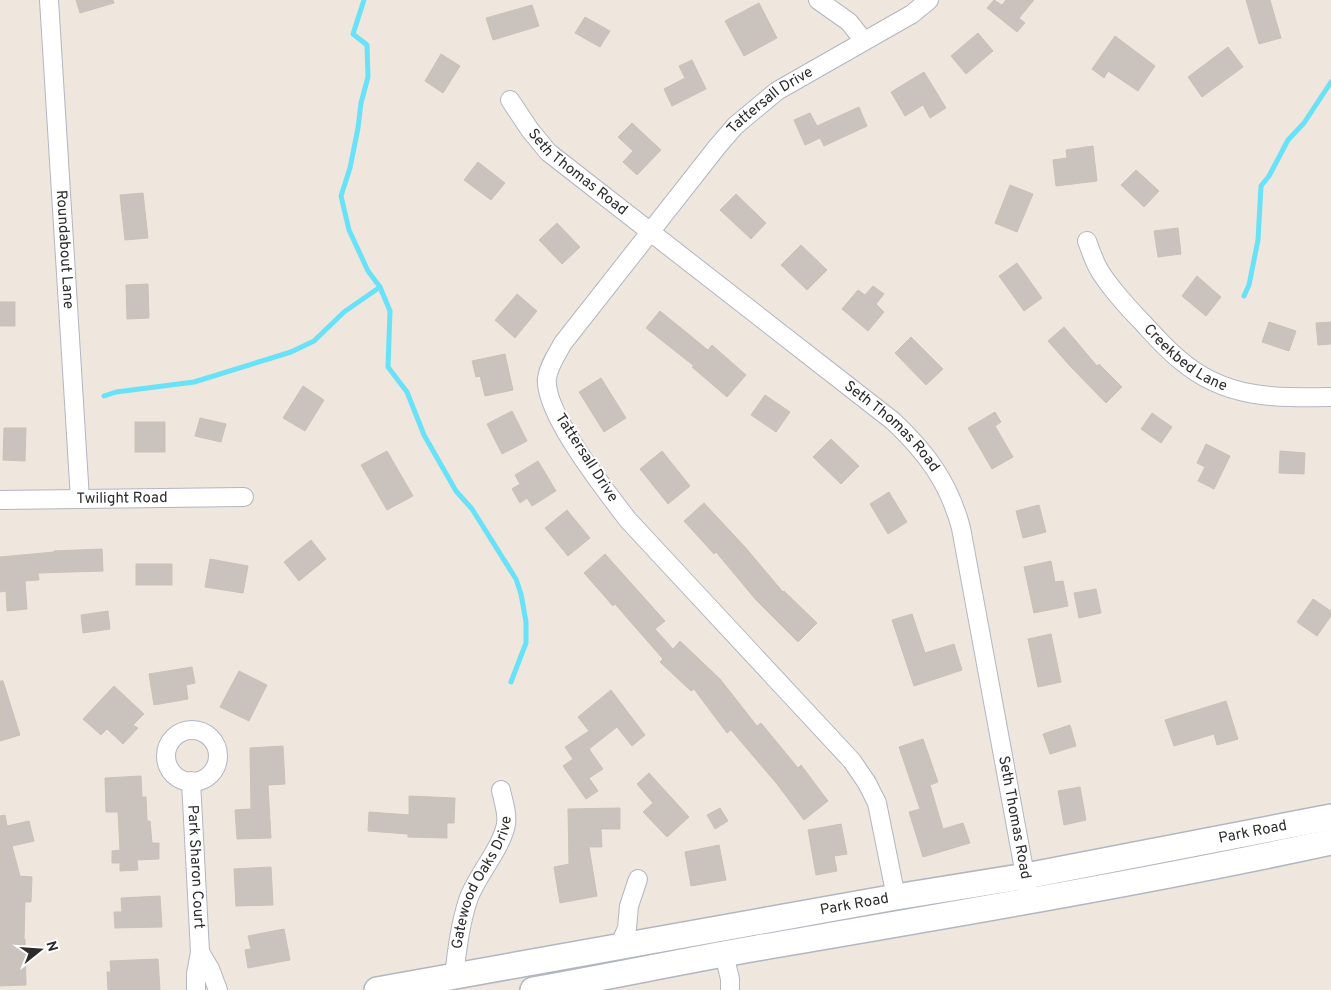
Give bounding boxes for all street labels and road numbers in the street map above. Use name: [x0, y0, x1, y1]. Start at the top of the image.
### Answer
street label: Tattersall Drive: [723, 63, 817, 138]
street label: Seth Thomas Road: [524, 125, 631, 220]
street label: Roundabout Lane: [51, 189, 78, 310]
street label: Creekbed Lane: [1139, 320, 1230, 396]
street label: Seth Thomas Road: [840, 377, 944, 476]
street label: Tattersall Drive: [550, 410, 622, 506]
street label: Twilight Road: [76, 488, 168, 509]
street label: Seth Thomas Road: [994, 754, 1035, 881]
street label: Park Sharon Court: [183, 804, 208, 929]
street label: Gatewood Oaks Drive: [448, 816, 516, 950]
street label: Park Road: [1217, 816, 1289, 848]
street label: Park Road: [819, 889, 890, 920]

